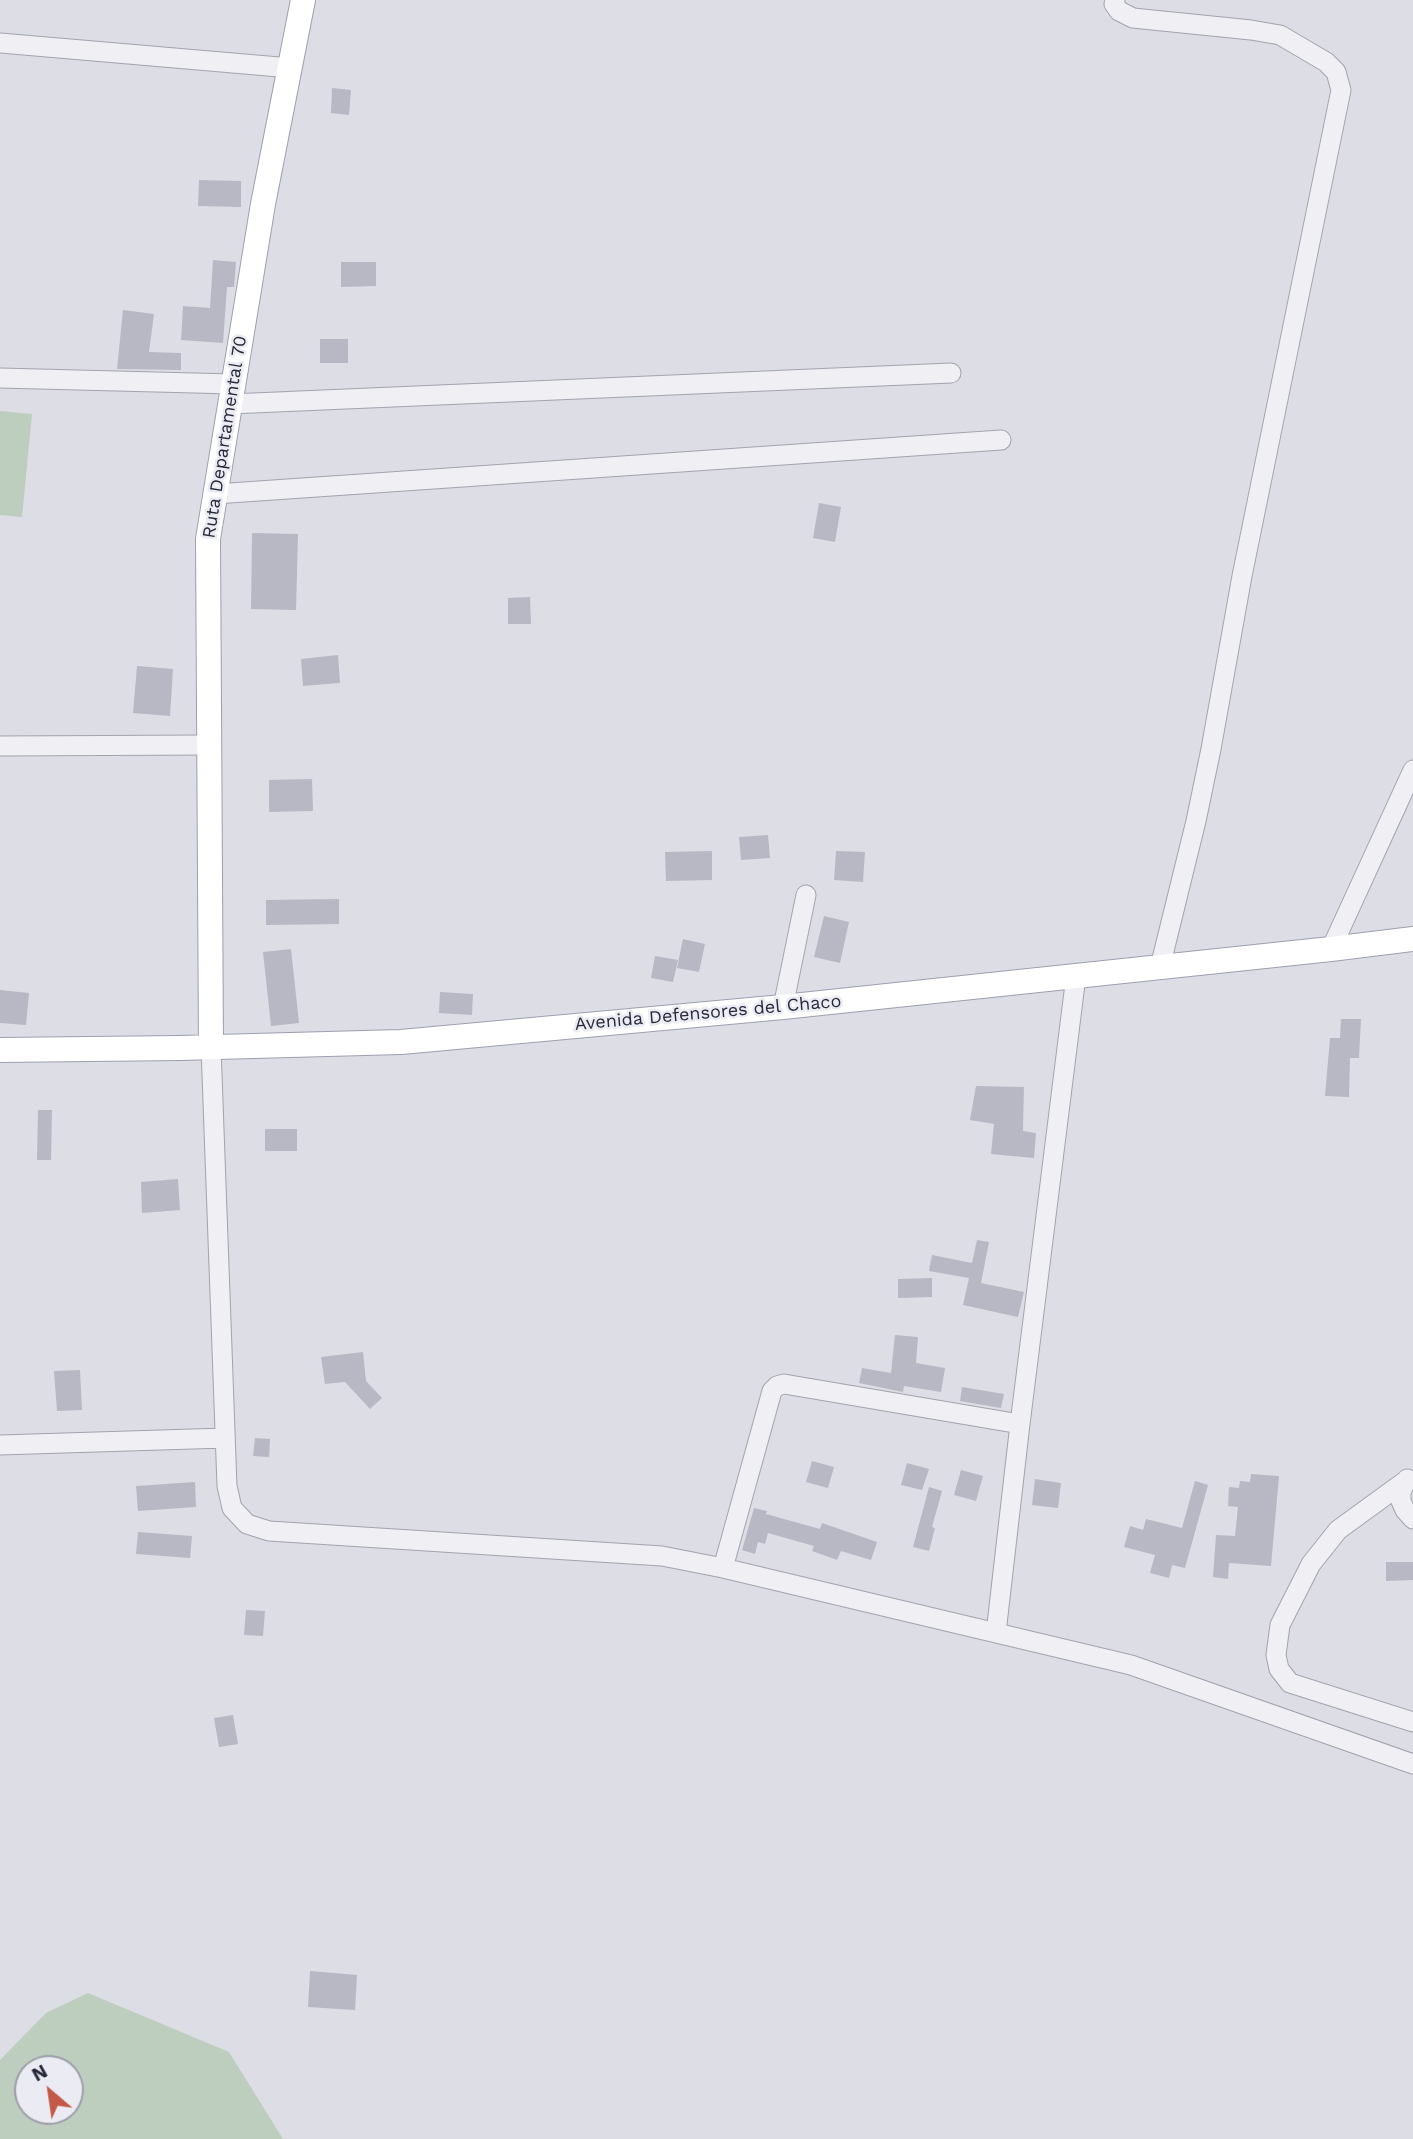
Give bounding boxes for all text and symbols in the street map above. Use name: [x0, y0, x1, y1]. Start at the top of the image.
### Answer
street label: Ruta Departamental 70: [198, 334, 252, 540]
street label: Avenida Defensores del Chaco: [574, 991, 842, 1035]
north arrow: [14, 2055, 84, 2125]
text: N: [28, 2059, 51, 2086]

